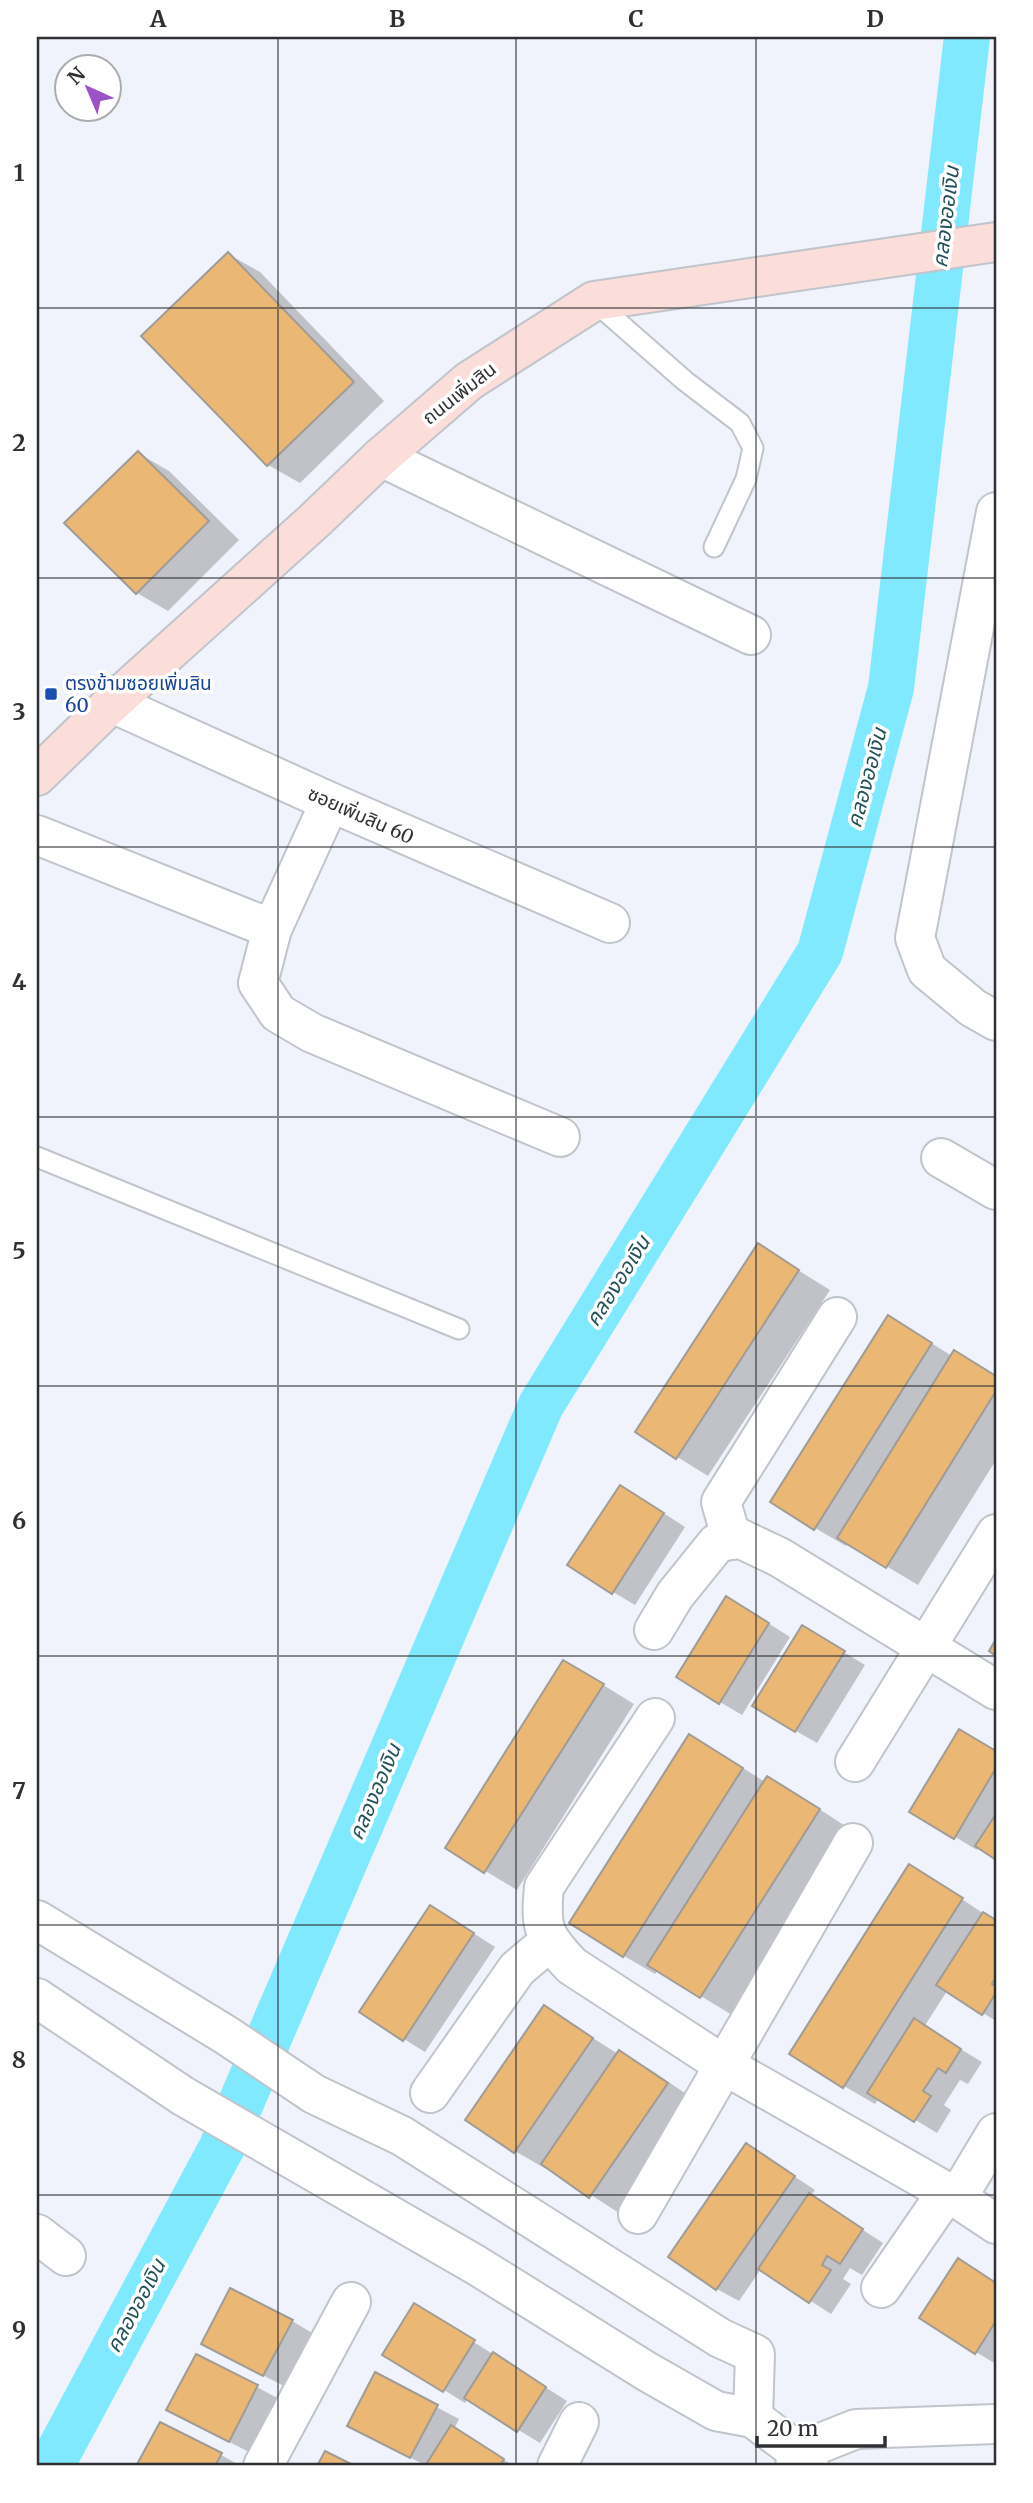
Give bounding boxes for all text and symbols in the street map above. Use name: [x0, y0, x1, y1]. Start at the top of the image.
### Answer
text: A: [149, 4, 167, 33]
text: B: [389, 4, 405, 33]
text: C: [628, 4, 644, 33]
text: D: [866, 4, 884, 33]
north arrow: [52, 52, 122, 122]
text: N: [62, 62, 90, 90]
text: 1: [14, 158, 25, 187]
water label: คลองออเงิน: [926, 164, 965, 269]
street label: ถนนเพิ่มสิน: [417, 357, 501, 429]
text: 2: [12, 428, 26, 457]
place label: ตรงข้ามซอยเพิ่มสิน 60: [65, 671, 212, 717]
marker: ตรงข้ามซอยเพิ่มสิน 60: [43, 686, 59, 702]
text: 3: [12, 697, 26, 726]
water label: คลองออเงิน: [840, 724, 893, 831]
street label: ซอยเพิ่มสิน 60: [304, 781, 418, 849]
text: 4: [12, 967, 27, 996]
water label: คลองออเงิน: [579, 1229, 657, 1331]
text: 5: [12, 1236, 26, 1265]
text: 6: [12, 1506, 26, 1535]
water label: คลองออเงิน: [342, 1739, 407, 1844]
text: 7: [12, 1776, 26, 1805]
text: 8: [12, 2045, 26, 2074]
water label: คลองออเงิน: [100, 2253, 172, 2357]
text: 9: [12, 2315, 26, 2344]
scale bar: [757, 2405, 884, 2449]
text: 20 m: [767, 2415, 819, 2442]

